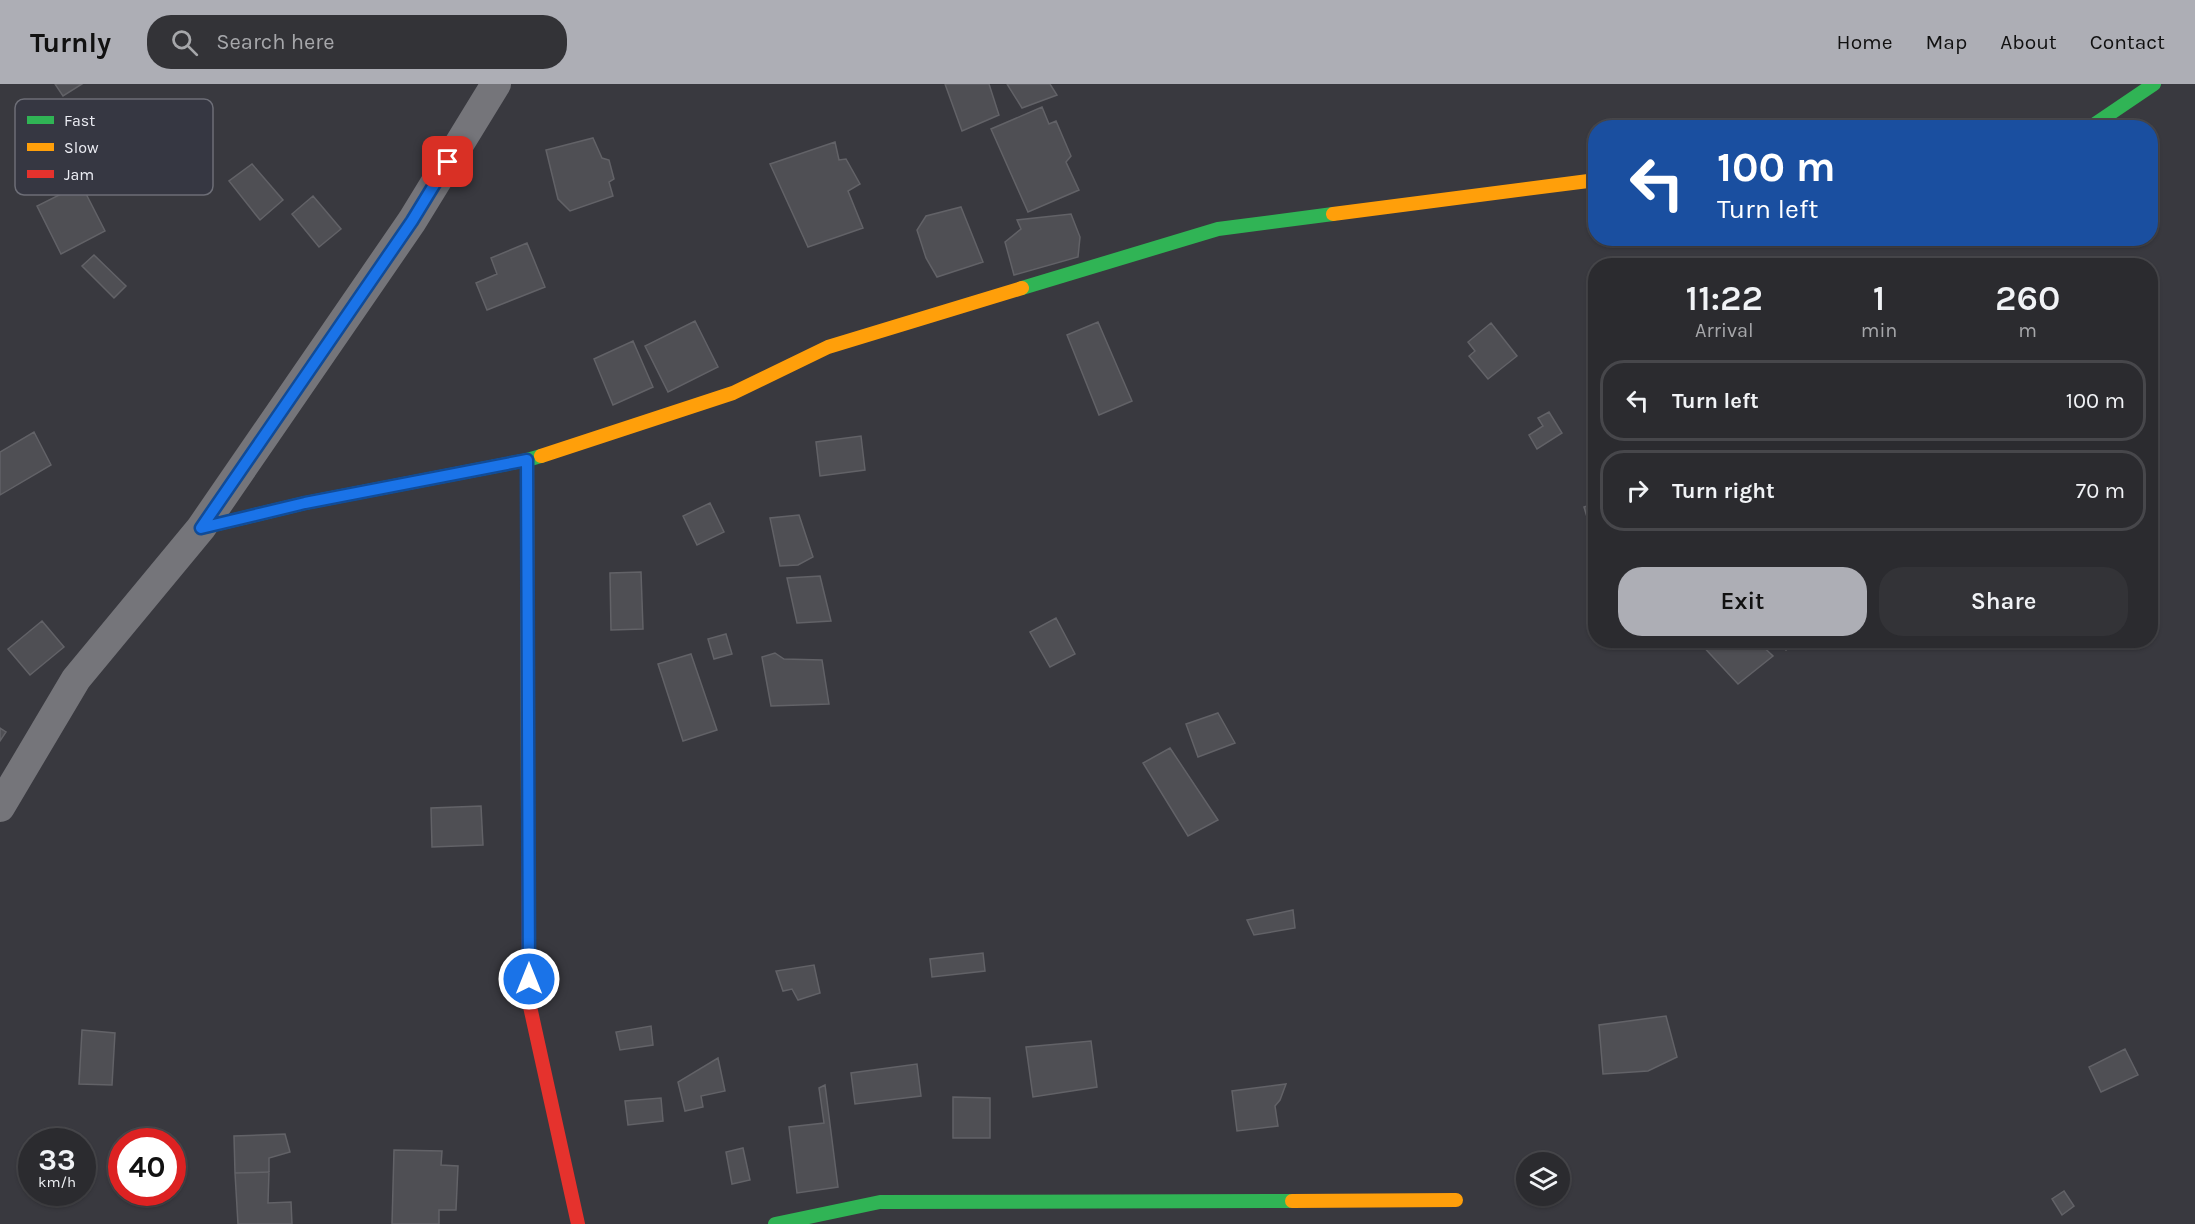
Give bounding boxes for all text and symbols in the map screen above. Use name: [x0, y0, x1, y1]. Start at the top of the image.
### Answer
search box: [147, 15, 567, 69]
text: Turnly: [30, 26, 111, 59]
icon: search: [168, 26, 201, 59]
text: Search here: [216, 29, 335, 55]
text: Home: [1837, 30, 1893, 54]
text: Map: [1926, 30, 1967, 54]
text: About: [2000, 30, 2057, 54]
text: Contact: [2090, 30, 2165, 54]
legend: [15, 99, 213, 195]
text: Fast: [64, 111, 95, 130]
pin: [422, 136, 473, 187]
text: Slow: [64, 138, 99, 157]
text: 100 m: [1717, 142, 1836, 192]
icon: left: [1618, 144, 1696, 222]
icon: arrive: [431, 145, 464, 178]
text: Jam: [64, 165, 94, 184]
text: Turn left: [1717, 193, 1818, 225]
text: 11:22: [1686, 277, 1763, 319]
text: 1: [1873, 277, 1885, 319]
text: 260: [1995, 277, 2060, 319]
text: Arrival: [1695, 319, 1754, 342]
text: min: [1861, 319, 1897, 342]
text: m: [2018, 319, 2037, 342]
icon: left: [1621, 384, 1654, 417]
text: Turn left: [1672, 388, 1759, 414]
text: 100 m: [2066, 388, 2125, 414]
icon: right: [1621, 474, 1654, 507]
text: Turn right: [1672, 478, 1775, 504]
text: 70 m: [2076, 478, 2125, 504]
button: Exit: [1618, 567, 1867, 636]
button: Share: [1879, 567, 2128, 636]
position arrow: [497, 947, 561, 1011]
speed limit sign: 40: [108, 1128, 186, 1206]
text: 33: [38, 1142, 76, 1178]
map controls: [1516, 1152, 1570, 1206]
button: layers: [1516, 1152, 1570, 1206]
text: km/h: [38, 1173, 76, 1191]

